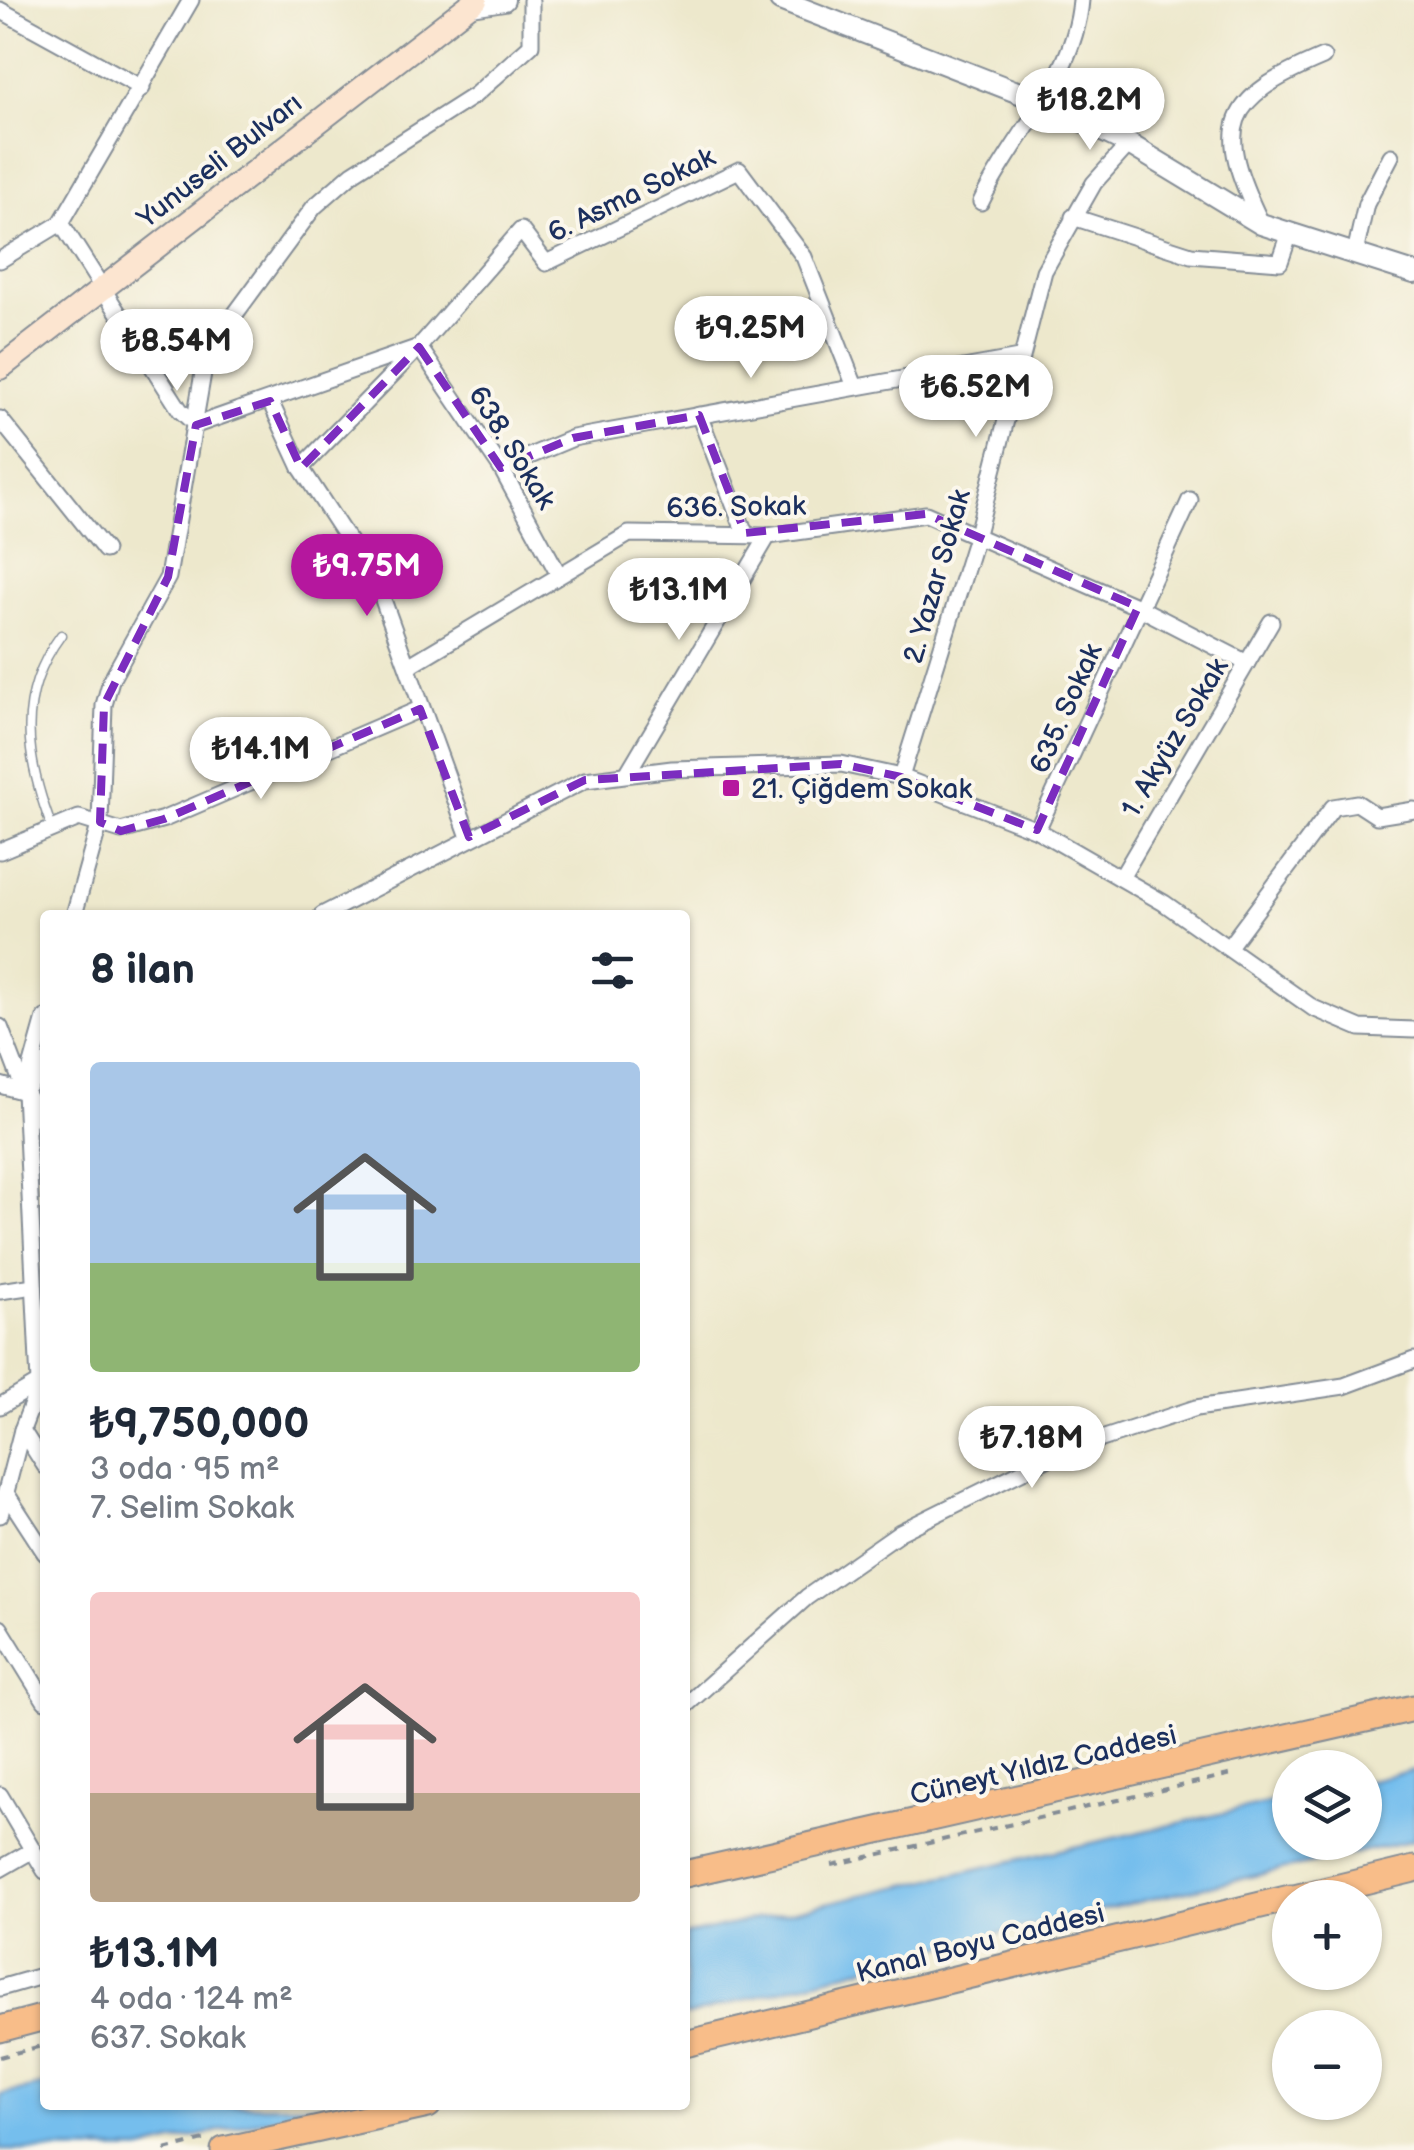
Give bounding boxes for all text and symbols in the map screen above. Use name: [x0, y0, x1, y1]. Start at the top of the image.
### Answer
pin: ₺18.2M: [1009, 68, 1171, 153]
text: ₺18.2M: [1038, 81, 1142, 120]
street label: Yunuseli Bulvarı: [130, 87, 309, 236]
street label: 6. Asma Sokak: [543, 141, 721, 250]
pin: ₺9.25M: [670, 296, 832, 381]
pin: ₺8.54M: [96, 309, 258, 394]
text: ₺9.25M: [696, 309, 806, 348]
text: ₺8.54M: [122, 322, 232, 361]
pin: ₺6.52M: [895, 355, 1057, 440]
text: ₺6.52M: [921, 368, 1031, 407]
street label: 638. Sokak: [461, 380, 563, 516]
street label: 2. Yazar Sokak: [897, 485, 978, 667]
street label: 636. Sokak: [666, 490, 806, 525]
pin: ₺9.75M: [286, 534, 448, 619]
text: ₺9.75M: [313, 547, 421, 586]
pin: ₺13.1M: [598, 558, 760, 643]
text: ₺13.1M: [630, 571, 728, 610]
street label: 635. Sokak: [1023, 638, 1110, 779]
street label: 1. Akyüz Sokak: [1115, 652, 1236, 823]
pin: ₺14.1M: [180, 717, 342, 802]
text: ₺14.1M: [212, 730, 310, 769]
place label: 21. Çiğdem Sokak: [751, 773, 972, 806]
marker: 21. Çiğdem Sokak: [720, 777, 742, 799]
icon: filters: [585, 943, 640, 998]
text: 8 ilan: [90, 945, 195, 996]
icon: home: [275, 1127, 455, 1307]
text: ₺9,750,000: [90, 1399, 309, 1450]
pin: ₺7.18M: [951, 1406, 1113, 1491]
text: ₺7.18M: [980, 1419, 1084, 1458]
text: 3 oda · 95 m²: [90, 1450, 280, 1489]
text: 7. Selim Sokak: [90, 1489, 294, 1528]
icon: home: [275, 1657, 455, 1837]
street label: Cüneyt Yıldız Caddesi: [907, 1719, 1180, 1812]
map controls: [1272, 1750, 1382, 2120]
button: layers: [1272, 1750, 1382, 1860]
button: +: [1272, 1880, 1382, 1990]
street label: Kanal Boyu Caddesi: [853, 1897, 1108, 1990]
text: ₺13.1M: [90, 1929, 219, 1980]
text: 4 oda · 124 m²: [90, 1980, 293, 2019]
button: −: [1272, 2010, 1382, 2120]
text: 637. Sokak: [90, 2019, 246, 2058]

